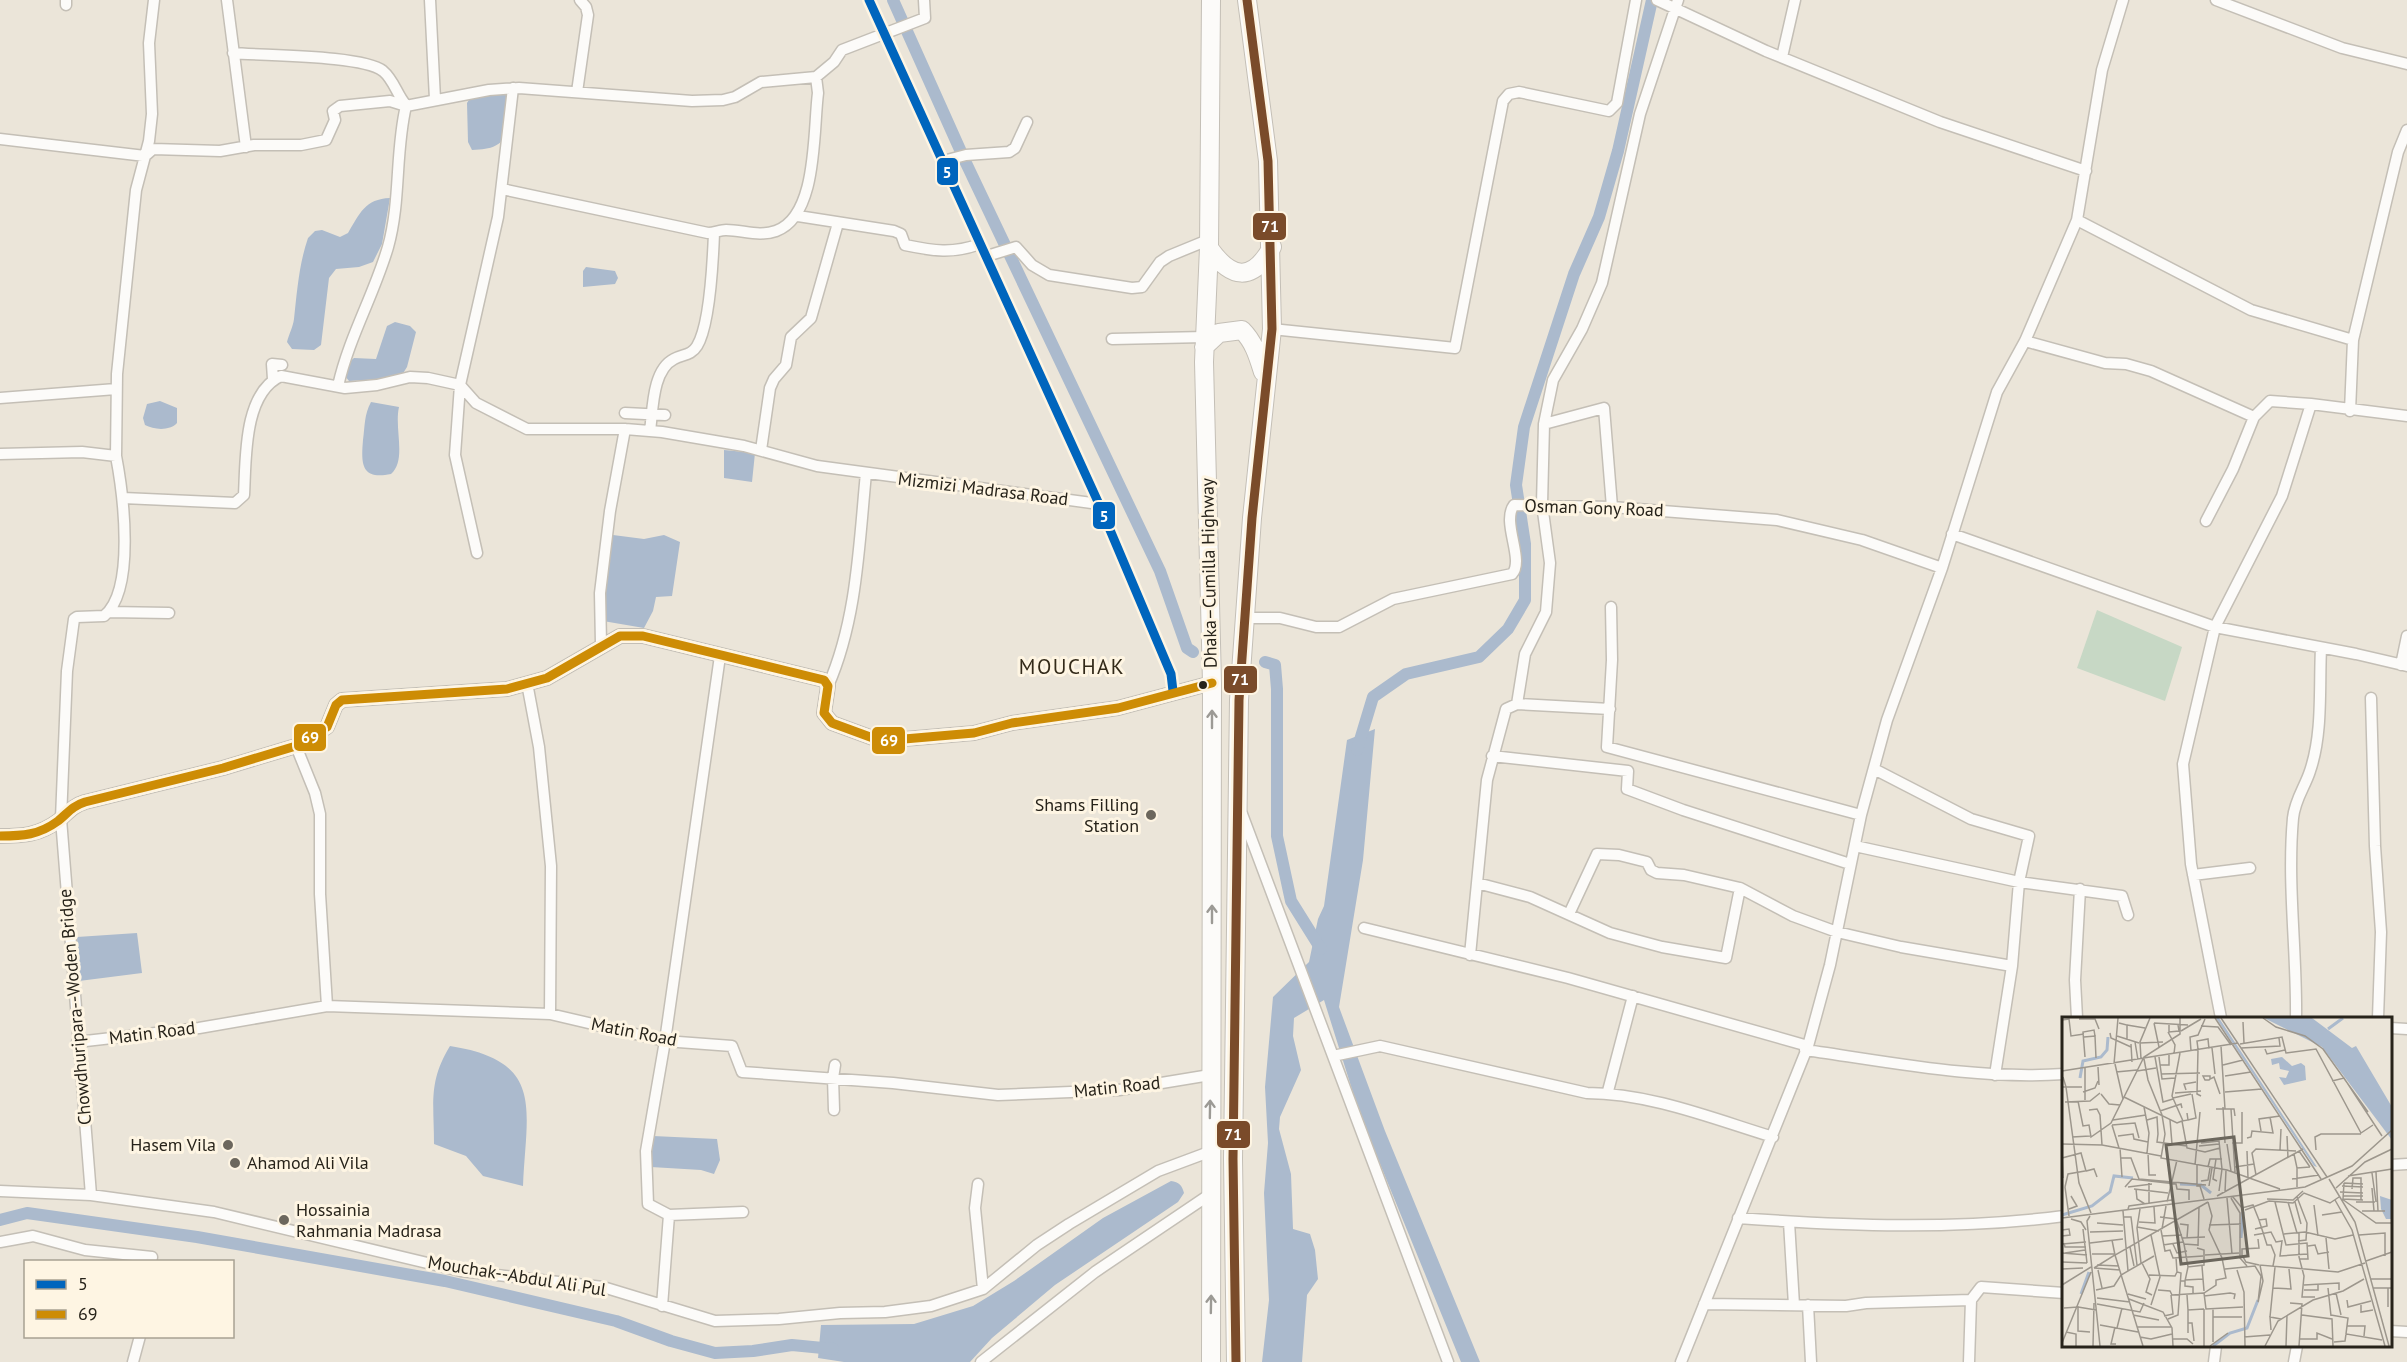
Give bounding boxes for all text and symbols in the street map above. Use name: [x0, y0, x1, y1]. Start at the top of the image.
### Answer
line badge: 5: [936, 157, 959, 186]
text: 5: [942, 162, 952, 182]
line badge: 71: [1252, 212, 1287, 241]
text: 71: [1261, 216, 1279, 236]
street label: Mizmizi Madrasa Road: [897, 467, 1070, 510]
street label: Dhaka–Cumilla Highway: [1195, 477, 1222, 668]
street label: Osman Gony Road: [1524, 494, 1664, 521]
line badge: 5: [1092, 501, 1116, 530]
text: 5: [1099, 506, 1109, 526]
district label: MOUCHAK: [1019, 653, 1125, 680]
line badge: 71: [1223, 665, 1258, 694]
text: 71: [1231, 669, 1249, 689]
unlabelled marker: [1197, 679, 1209, 691]
one-way arrow: [1206, 709, 1218, 729]
line badge: 69: [293, 723, 327, 752]
line badge: 69: [871, 726, 906, 755]
text: 69: [301, 727, 319, 747]
text: 69: [880, 730, 898, 750]
place label: Shams Filling Station: [1035, 793, 1139, 837]
marker: Shams Filling Station: [1144, 808, 1158, 822]
street label: Chowdhuripara--Woden Bridge: [53, 888, 96, 1126]
one-way arrow: [1206, 904, 1218, 924]
street label: Matin Road: [589, 1012, 679, 1051]
street label: Matin Road: [107, 1016, 196, 1049]
inset map: [2062, 1017, 2392, 1347]
street label: Matin Road: [1073, 1071, 1161, 1102]
one-way arrow: [1204, 1099, 1216, 1119]
line badge: 71: [1216, 1120, 1251, 1149]
text: 71: [1224, 1124, 1242, 1144]
place label: Hasem Vila: [130, 1133, 216, 1156]
marker: Hasem Vila: [221, 1138, 235, 1152]
place label: Ahamod Ali Vila: [247, 1151, 369, 1174]
marker: Ahamod Ali Vila: [228, 1156, 242, 1170]
place label: Hossainia Rahmania Madrasa: [296, 1198, 442, 1242]
marker: Hossainia Rahmania Madrasa: [277, 1213, 291, 1227]
street label: Mouchak--Abdul Ali Pul: [426, 1250, 609, 1301]
legend: [24, 1260, 234, 1338]
text: 5: [78, 1272, 88, 1295]
one-way arrow: [1205, 1294, 1217, 1314]
text: 69: [78, 1302, 98, 1325]

